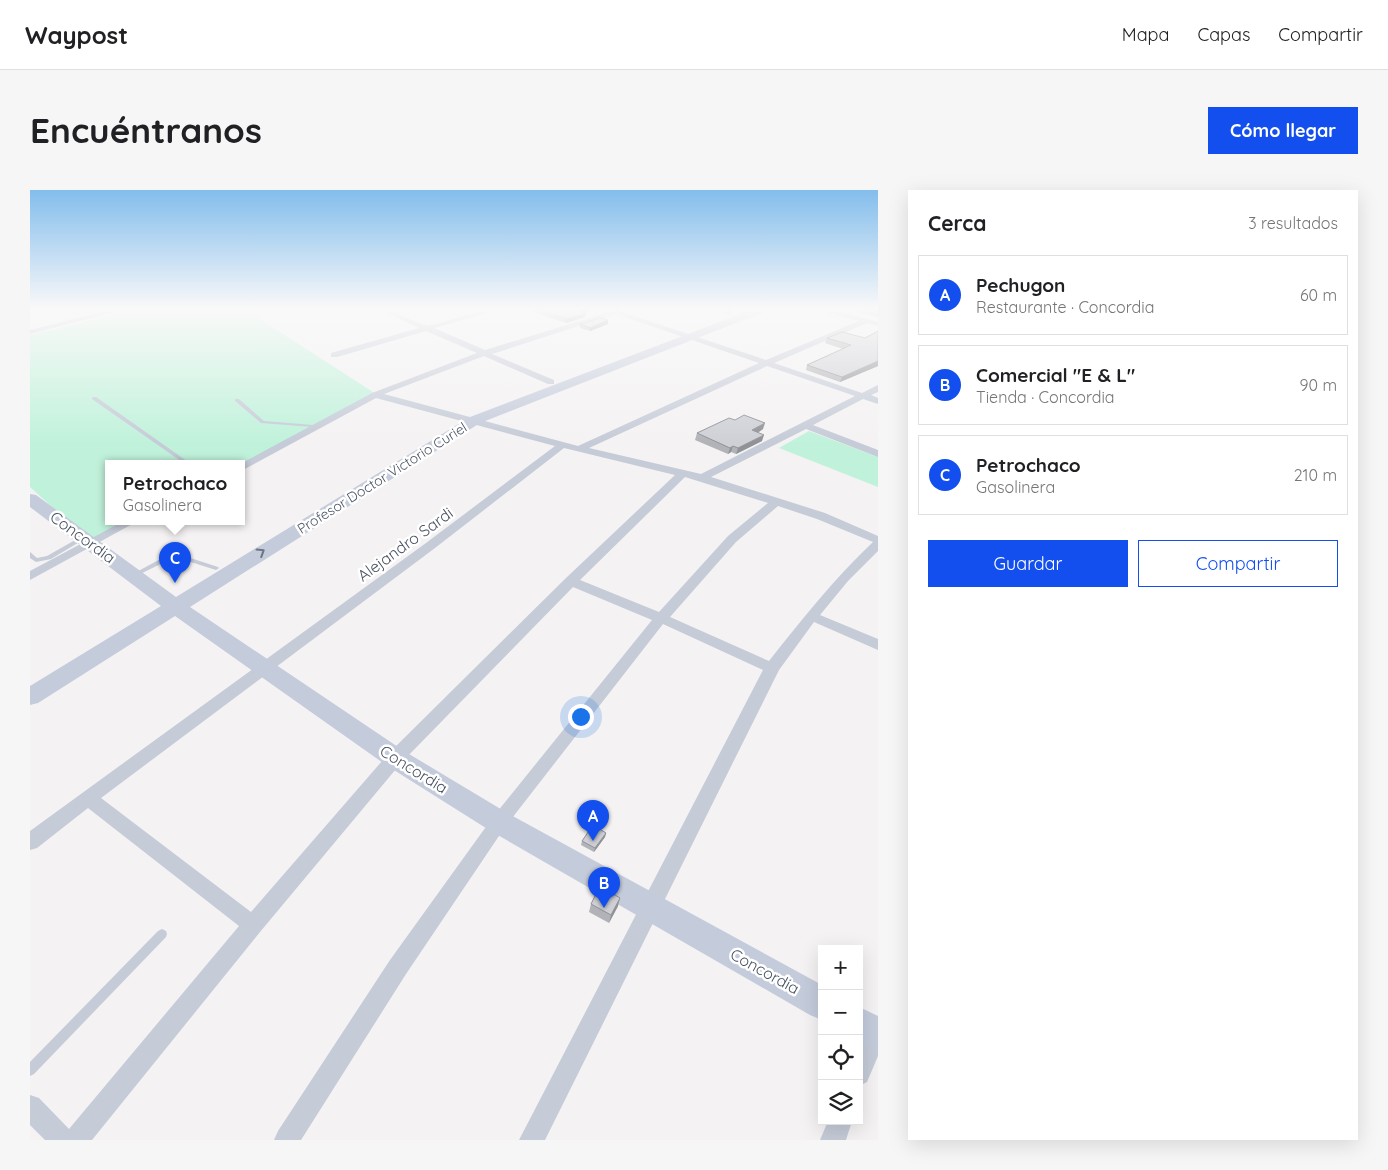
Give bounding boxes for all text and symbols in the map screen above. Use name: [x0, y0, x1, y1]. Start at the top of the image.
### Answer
text: Waypost: [25, 20, 128, 50]
text: Mapa: [1122, 23, 1169, 46]
text: Capas: [1197, 23, 1250, 46]
text: Compartir: [1278, 23, 1363, 46]
button: Cómo llegar: [1208, 107, 1358, 154]
text: Encuéntranos: [30, 108, 262, 152]
text: Cerca: [928, 210, 986, 236]
text: 3 resultados: [1248, 213, 1338, 233]
text: Pechugon: [976, 273, 1065, 297]
text: A: [940, 285, 950, 305]
text: 60 m: [1300, 285, 1337, 305]
text: Restaurante · Concordia: [976, 297, 1154, 317]
text: Comercial "E & L": [976, 363, 1135, 387]
text: B: [940, 375, 950, 395]
text: 90 m: [1300, 375, 1337, 395]
text: Tienda · Concordia: [976, 387, 1115, 407]
street label: Profesor Doctor Victorio Curiel: [294, 418, 470, 538]
text: Petrochaco: [976, 453, 1081, 477]
popup: [105, 460, 245, 525]
text: C: [940, 465, 950, 485]
text: 210 m: [1294, 465, 1337, 485]
text: Petrochaco: [123, 471, 227, 495]
text: Gasolinera: [976, 477, 1055, 497]
text: Gasolinera: [123, 495, 202, 515]
street label: Alejandro Sardi: [353, 503, 457, 585]
street label: Concordia: [46, 507, 120, 567]
button: Guardar: [928, 540, 1128, 587]
button: Compartir: [1138, 540, 1338, 587]
pin: C: [159, 542, 191, 583]
one-way arrow: [256, 549, 265, 559]
your location: [568, 704, 594, 730]
street label: Concordia: [377, 740, 451, 798]
pin: A: [577, 800, 609, 841]
pin: B: [588, 867, 620, 908]
street label: Concordia: [727, 944, 803, 998]
map controls: [818, 945, 863, 1125]
button: +: [818, 945, 863, 990]
button: −: [818, 990, 863, 1035]
button: locate: [818, 1035, 863, 1080]
button: layers: [818, 1080, 863, 1125]

